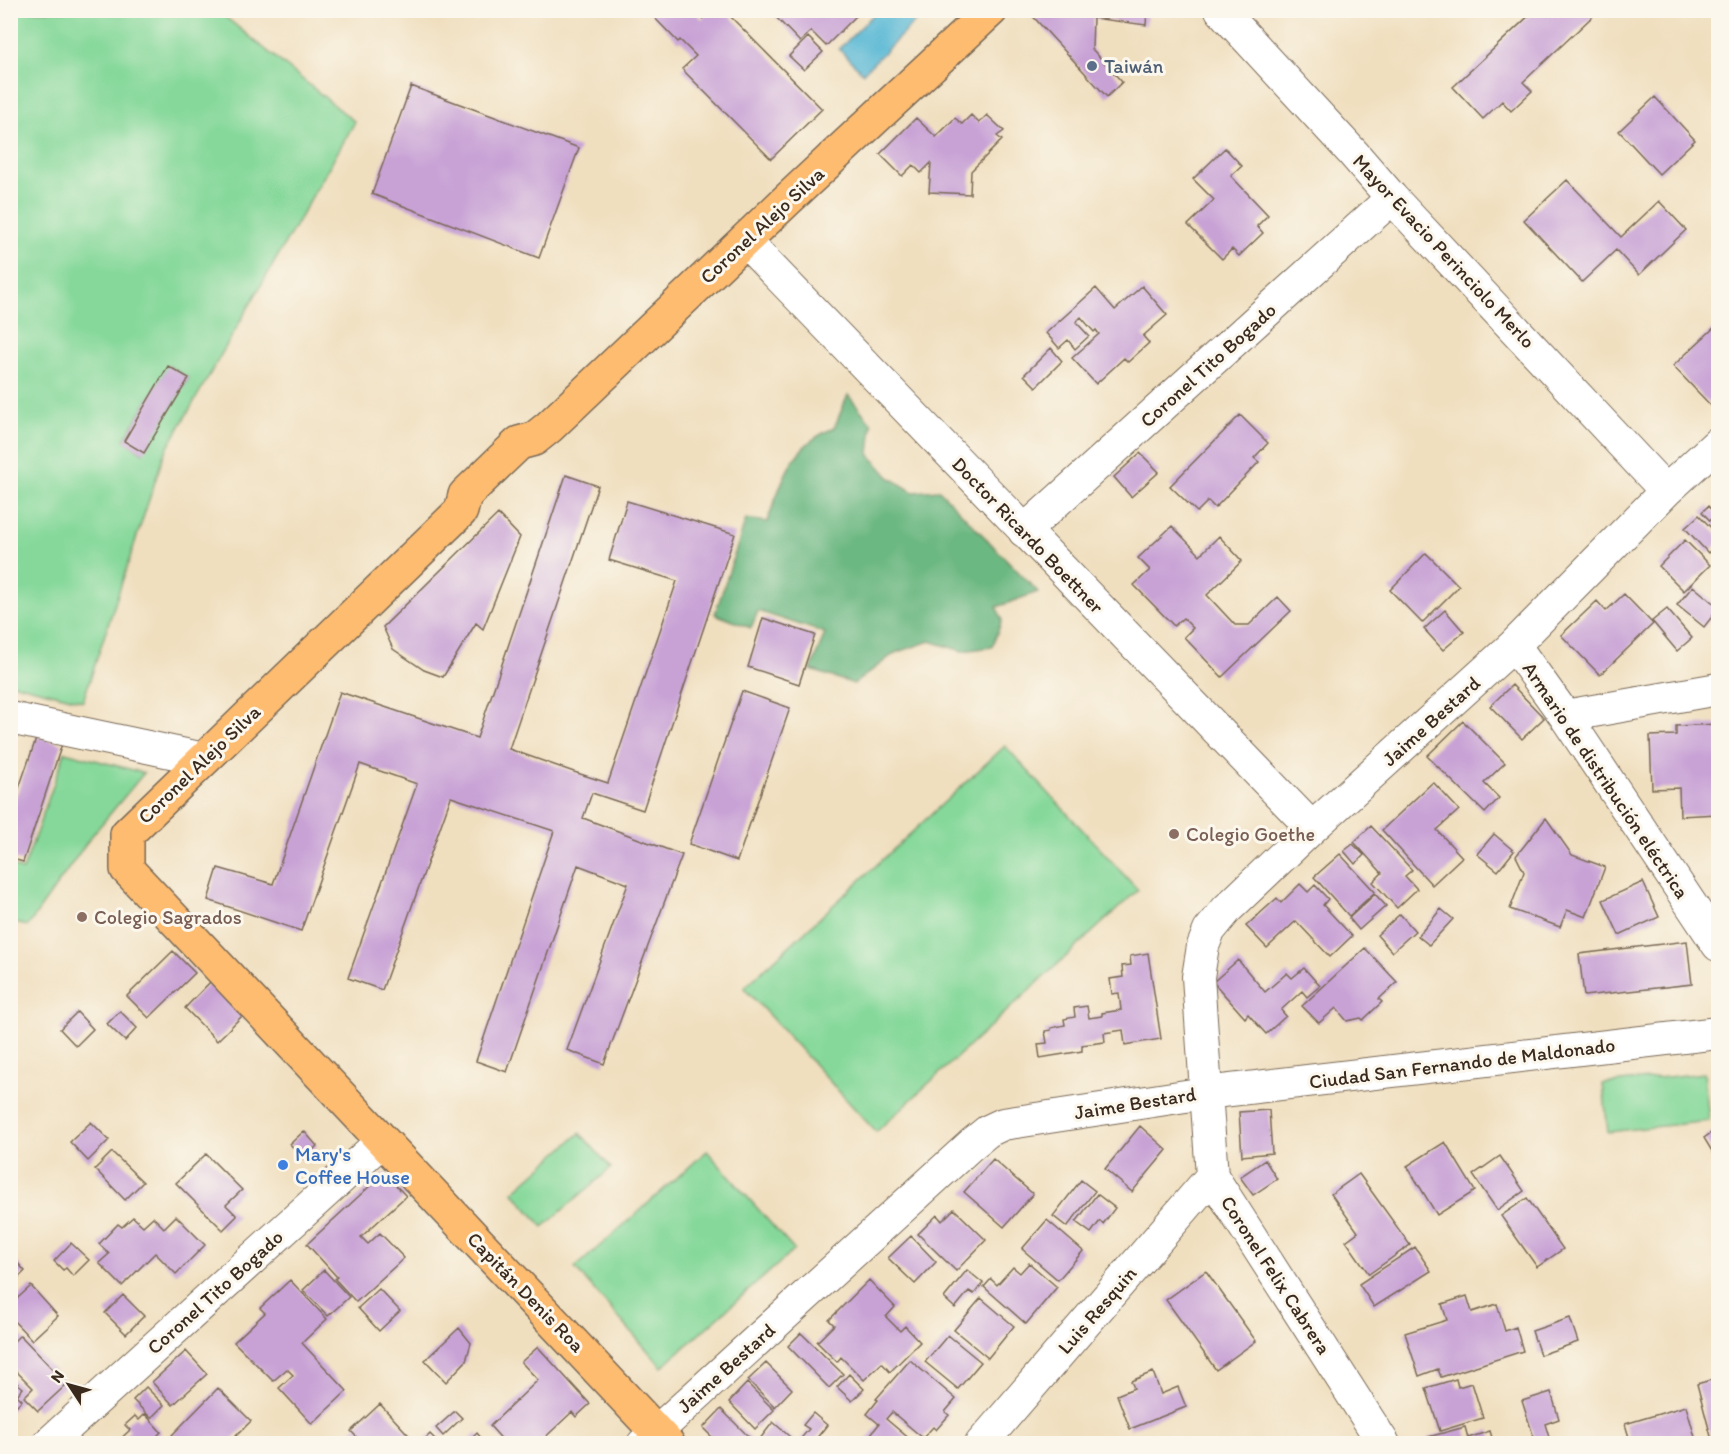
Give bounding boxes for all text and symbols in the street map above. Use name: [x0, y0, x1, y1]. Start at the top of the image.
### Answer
place label: Taiwán: [1104, 54, 1164, 78]
marker: Taiwán: [1085, 59, 1099, 73]
street label: Mayor Evacio Perinciolo Merlo: [1348, 149, 1540, 353]
street label: Coronel Alejo Silva: [695, 161, 829, 289]
street label: Coronel Tito Bogado: [1135, 298, 1281, 432]
street label: Doctor Ricardo Boettner: [947, 452, 1109, 619]
street label: Armario de distribución eléctrica: [1518, 657, 1694, 903]
street label: Jaime Bestard: [1377, 671, 1485, 771]
street label: Coronel Alejo Silva: [133, 699, 266, 828]
place label: Colegio Goethe: [1186, 822, 1315, 846]
marker: Colegio Goethe: [1167, 827, 1181, 841]
place label: Colegio Sagrados: [94, 905, 242, 929]
marker: Colegio Sagrados: [75, 910, 89, 924]
street label: Ciudad San Fernando de Maldonado: [1308, 1032, 1616, 1094]
street label: Jaime Bestard: [1072, 1081, 1198, 1124]
place label: Mary's Coffee House: [295, 1142, 410, 1189]
marker: Mary's Coffee House: [276, 1158, 290, 1172]
street label: Coronel Felix Cabrera: [1216, 1191, 1336, 1359]
street label: Coronel Tito Bogado: [142, 1225, 288, 1359]
street label: Capitán Denis Roa: [462, 1227, 590, 1358]
street label: Luis Resquin: [1052, 1261, 1142, 1359]
street label: Jaime Bestard: [672, 1318, 780, 1418]
north arrow: [39, 1355, 99, 1415]
text: N: [46, 1367, 68, 1386]

